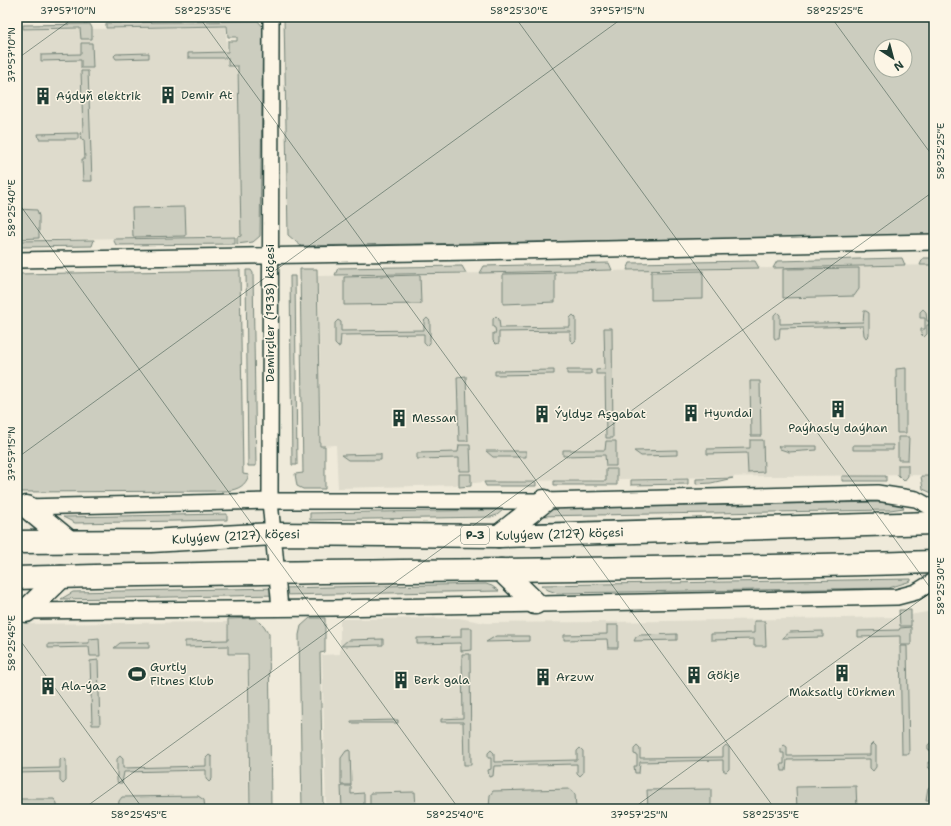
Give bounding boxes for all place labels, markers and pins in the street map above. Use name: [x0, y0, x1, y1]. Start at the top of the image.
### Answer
building icon: Demir At: [158, 85, 178, 105]
building icon: Aýdyň elektrik: [33, 86, 53, 106]
place label: Demir At: [181, 87, 233, 103]
place label: Aýdyň elektrik: [56, 88, 141, 104]
building icon: Paýhasly daýhan: [828, 399, 848, 419]
building icon: Hyundai: [681, 403, 701, 423]
building icon: Ýyldyz Aşgabat: [532, 404, 552, 424]
place label: Hyundai: [704, 405, 752, 421]
place label: Ýyldyz Aşgabat: [555, 406, 646, 422]
building icon: Messan: [389, 408, 409, 428]
place label: Messan: [412, 410, 456, 426]
place label: Paýhasly daýhan: [788, 420, 888, 436]
place label: Gurtly Fitnes Klub: [150, 659, 214, 689]
building icon: Maksatly türkmen: [832, 663, 852, 683]
sports icon: Gurtly Fitnes Klub: [127, 664, 147, 684]
building icon: Gökje: [684, 665, 704, 685]
building icon: Arzuw: [533, 667, 553, 687]
place label: Gökje: [707, 667, 740, 683]
place label: Arzuw: [556, 669, 595, 685]
building icon: Berk gala: [391, 670, 411, 690]
place label: Berk gala: [414, 672, 470, 688]
building icon: Ala-ýaz: [38, 676, 58, 696]
place label: Ala-ýaz: [61, 678, 107, 694]
place label: Maksatly türkmen: [789, 684, 895, 700]

